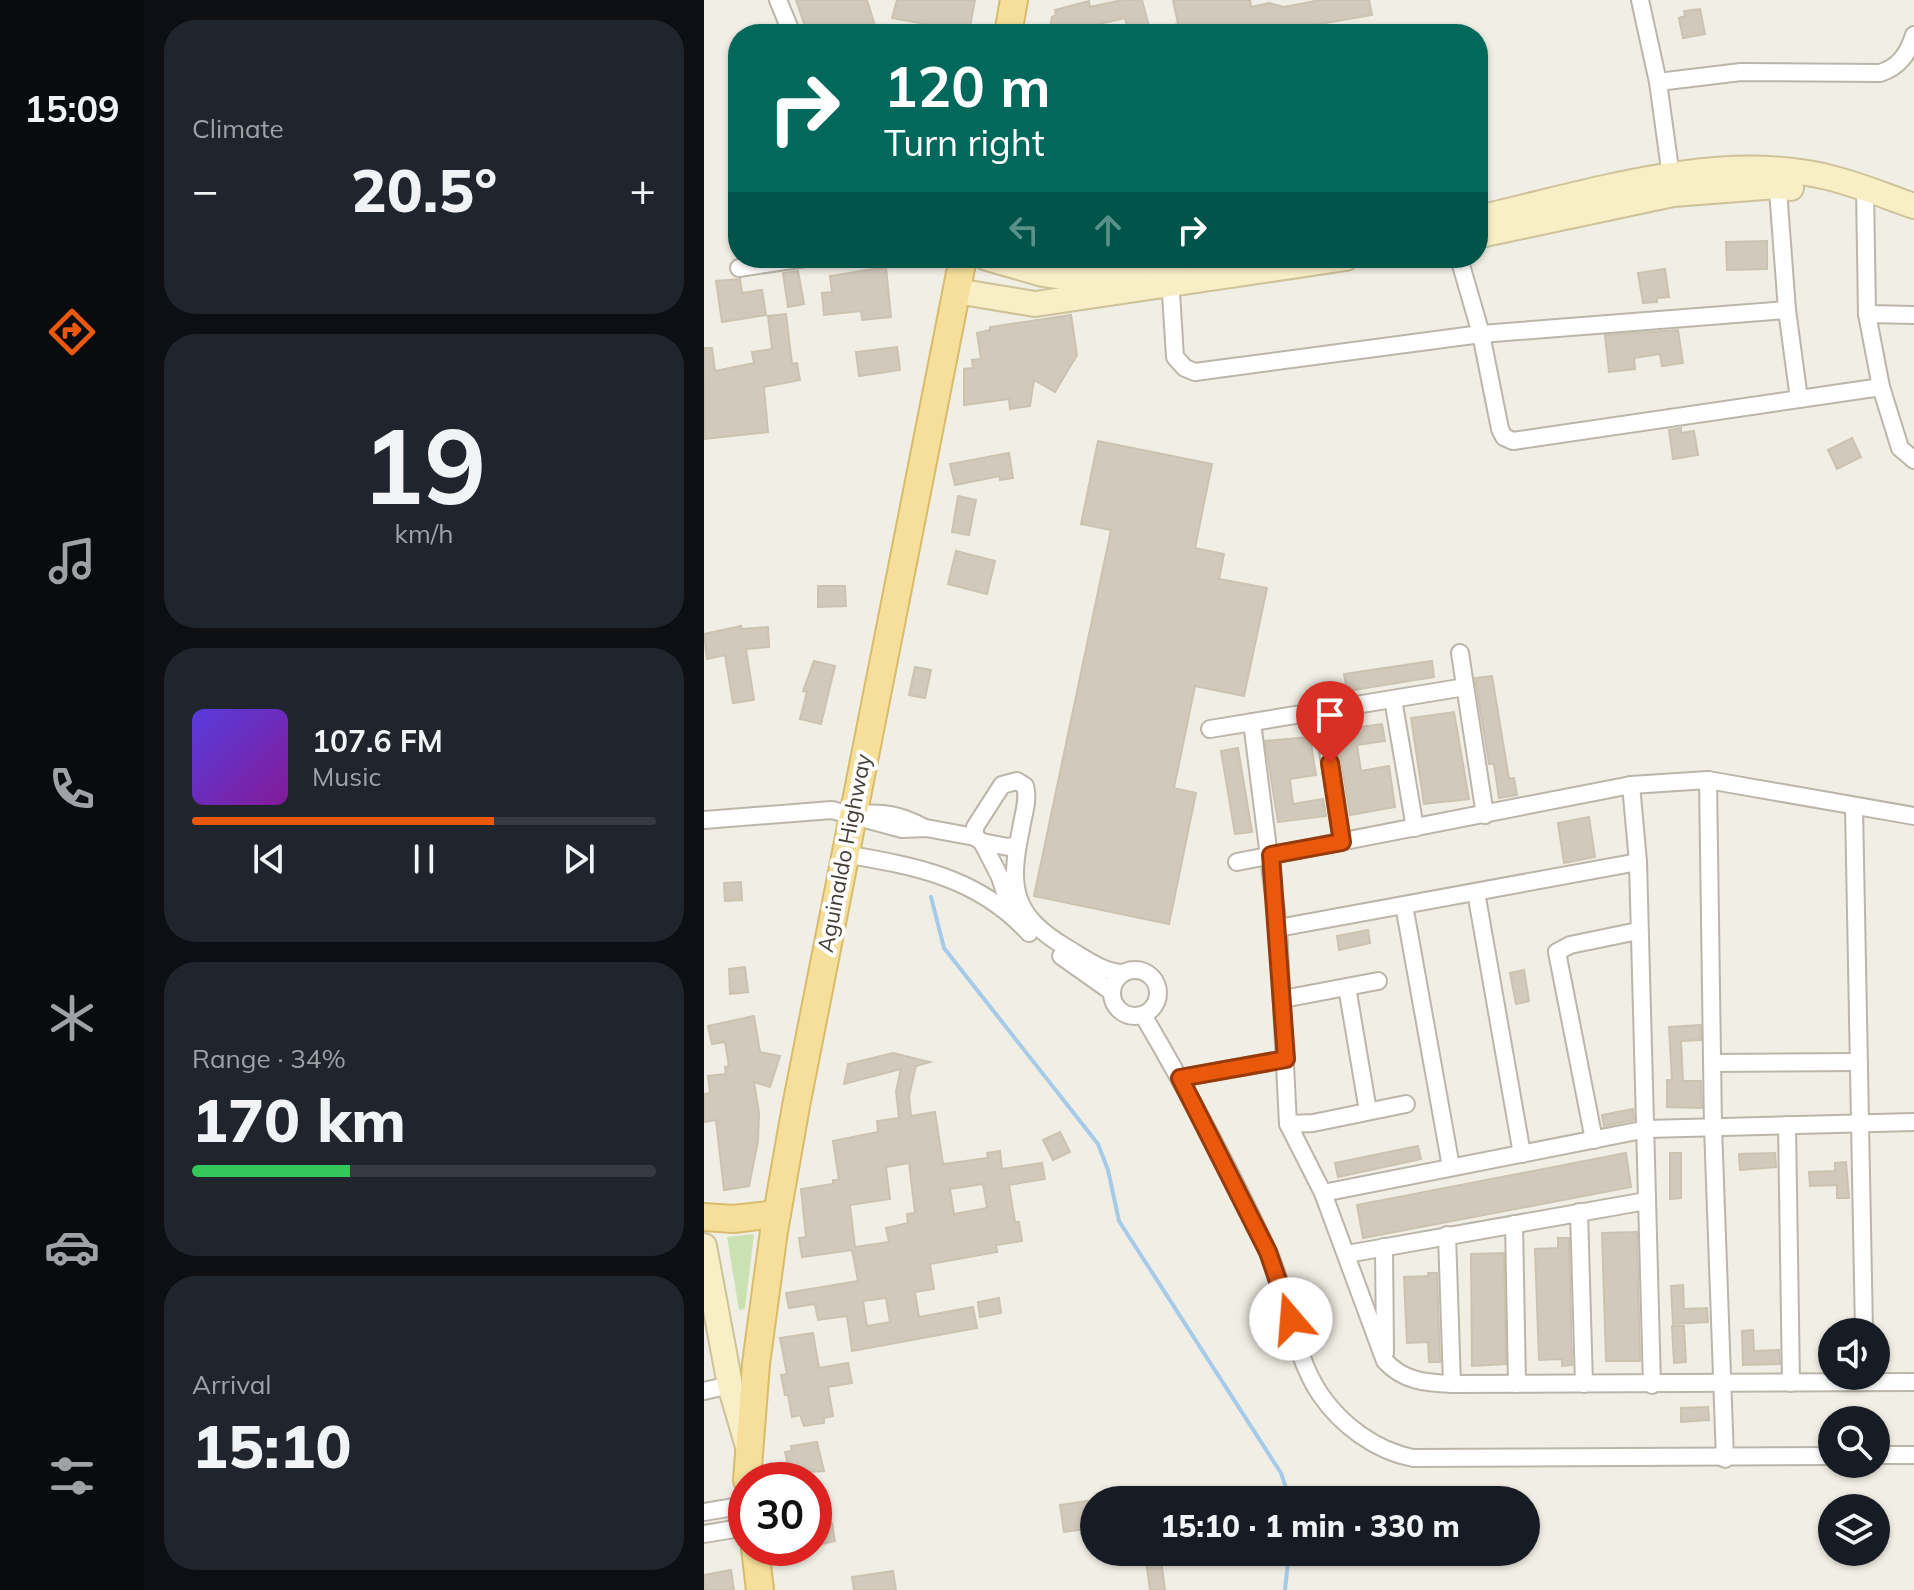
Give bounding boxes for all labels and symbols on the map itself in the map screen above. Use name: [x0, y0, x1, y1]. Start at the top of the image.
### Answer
pin: [1296, 681, 1364, 763]
street label: Aguinaldo Highway: [811, 751, 877, 955]
position arrow: [1249, 1277, 1333, 1361]
speed limit sign: 30: [728, 1462, 832, 1566]

